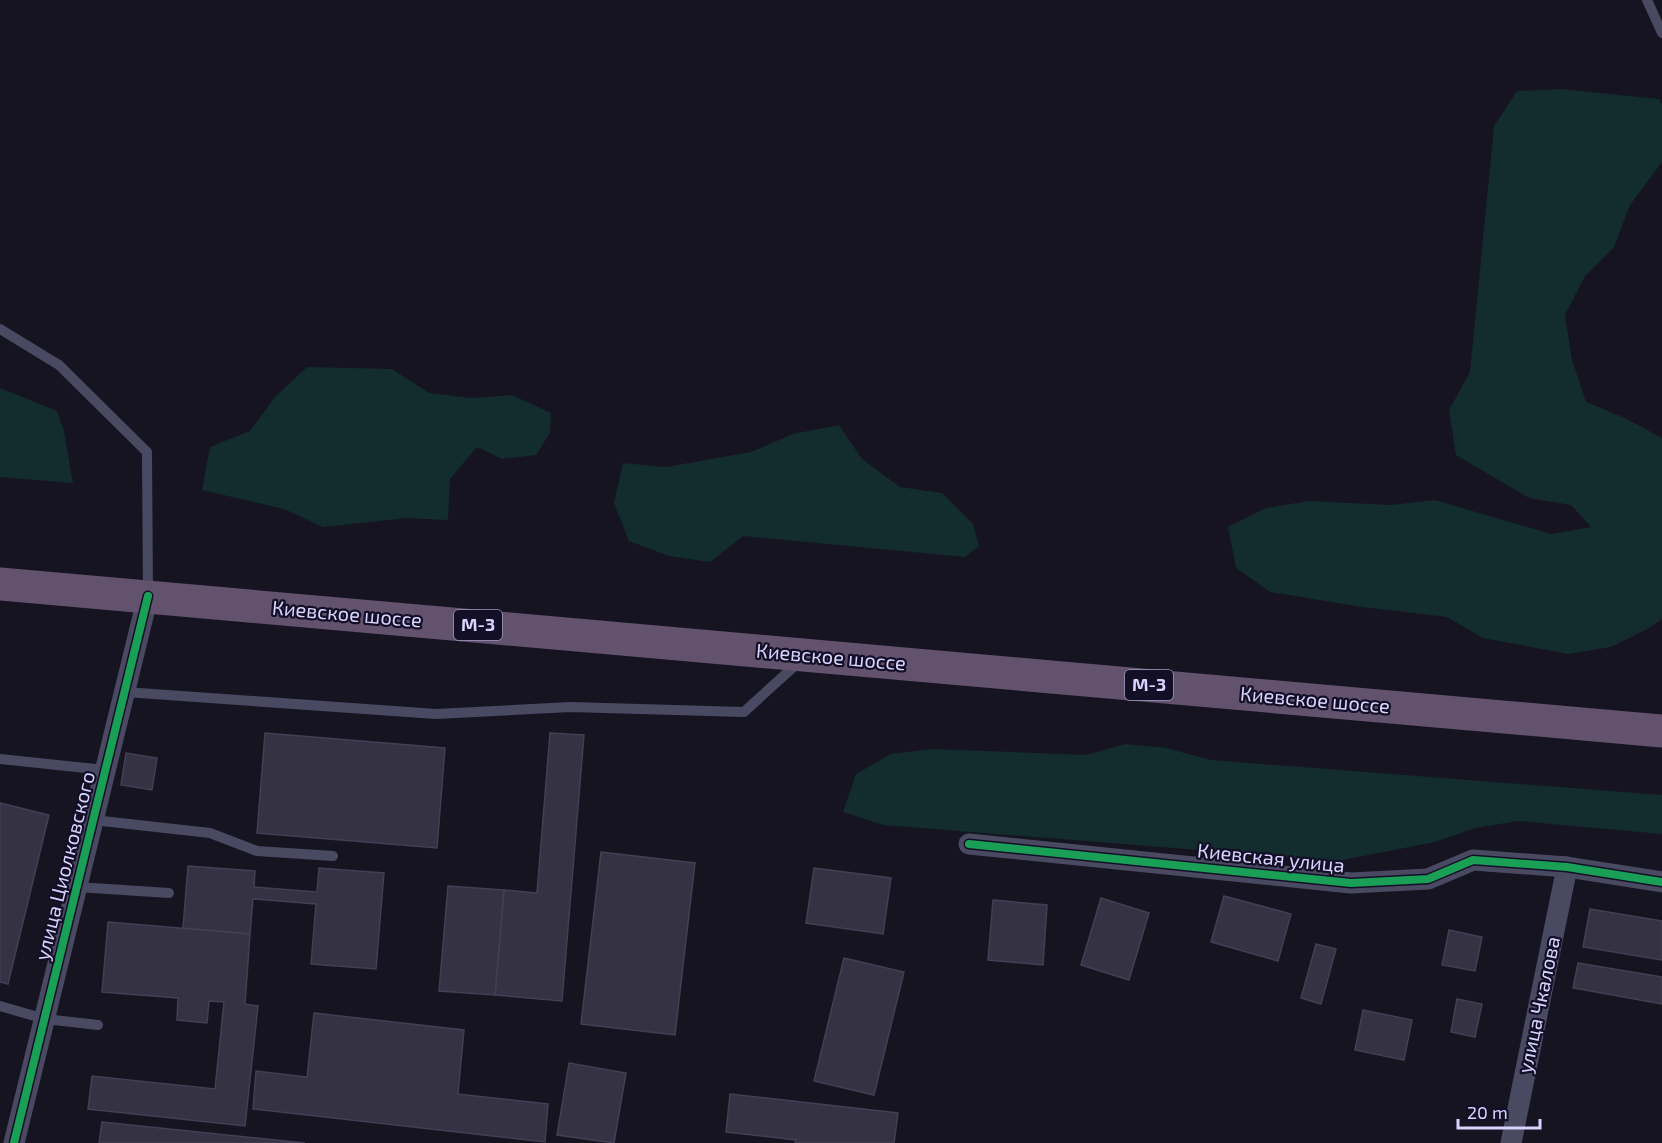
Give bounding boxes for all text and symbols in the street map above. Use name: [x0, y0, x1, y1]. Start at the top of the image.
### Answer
street label: Киевское шоссе: [271, 594, 423, 632]
road number: М-3: [454, 610, 502, 640]
street label: Киевское шоссе: [755, 637, 907, 675]
road number: М-3: [1125, 670, 1173, 700]
street label: Киевское шоссе: [1239, 680, 1391, 718]
street label: улица Циолковского: [29, 769, 100, 963]
street label: Киевская улица: [1196, 837, 1346, 878]
street label: улица Чкалова: [1512, 934, 1565, 1076]
scale bar: [1458, 1092, 1540, 1130]
text: 20 m: [1467, 1101, 1508, 1123]

